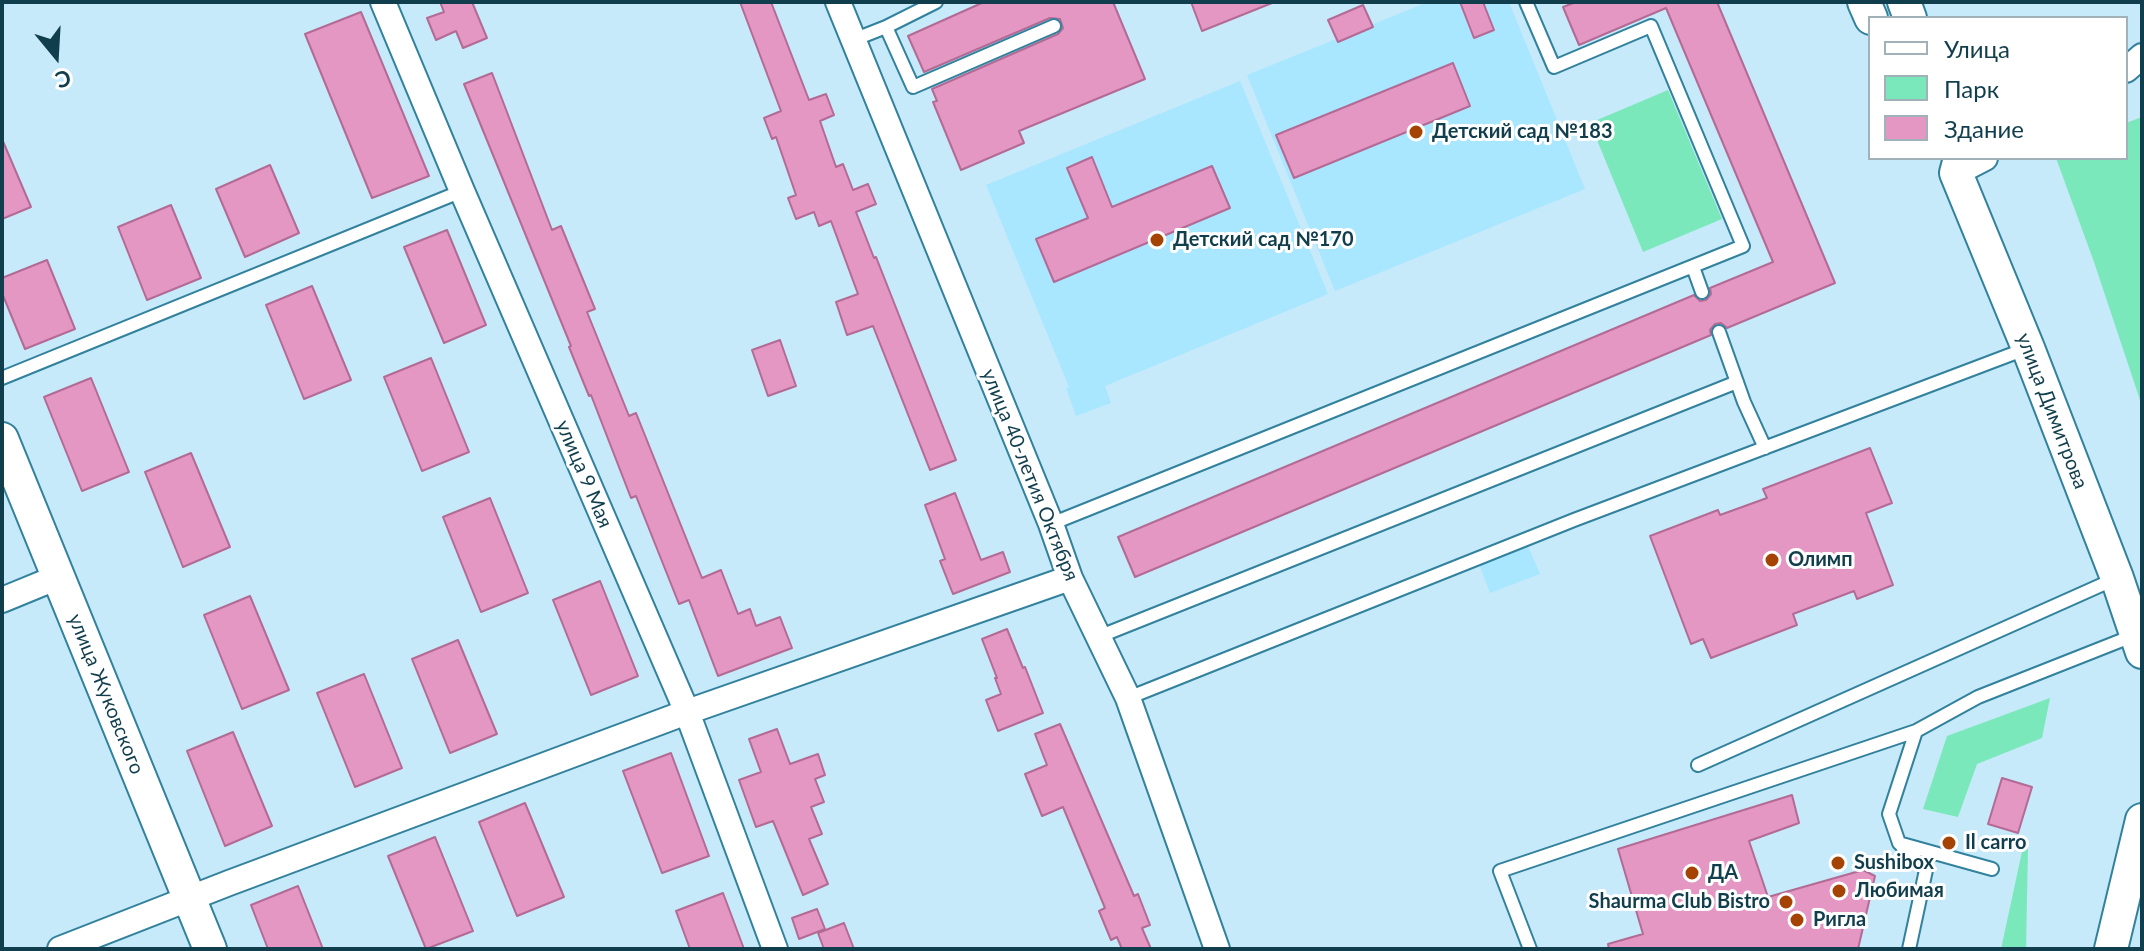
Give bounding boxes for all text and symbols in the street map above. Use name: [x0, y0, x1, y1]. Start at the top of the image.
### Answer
north arrow: [16, 16, 96, 96]
legend: [1868, 16, 2128, 160]
text: Улица: [1944, 34, 2010, 63]
text: С: [52, 64, 75, 94]
text: Парк: [1944, 74, 1999, 103]
text: Здание: [1944, 114, 2024, 143]
place label: Детский сад №183: [1432, 120, 1613, 144]
marker: Детский сад №183: [1407, 123, 1425, 141]
place label: Детский сад №170: [1173, 228, 1354, 252]
marker: Детский сад №170: [1148, 231, 1166, 249]
street label: улица Димитрова: [2011, 330, 2093, 492]
street label: улица 40-летия Октября: [976, 365, 1084, 585]
street label: улица 9 Мая: [551, 417, 617, 531]
place label: Олимп: [1788, 548, 1853, 572]
marker: Олимп: [1763, 551, 1781, 569]
street label: улица Жуковского: [63, 610, 149, 778]
place label: Il carro: [1965, 831, 2027, 855]
marker: Il carro: [1940, 834, 1958, 852]
place label: Sushibox: [1854, 851, 1934, 875]
marker: Sushibox: [1829, 854, 1847, 872]
place label: ДА: [1708, 861, 1738, 885]
marker: ДА: [1683, 864, 1701, 882]
place label: Любимая: [1855, 879, 1944, 903]
marker: Любимая: [1830, 882, 1848, 900]
place label: Shaurma Club Bistro: [1589, 890, 1770, 914]
marker: Shaurma Club Bistro: [1777, 893, 1795, 911]
place label: Ригла: [1813, 908, 1866, 932]
marker: Ригла: [1788, 911, 1806, 929]

